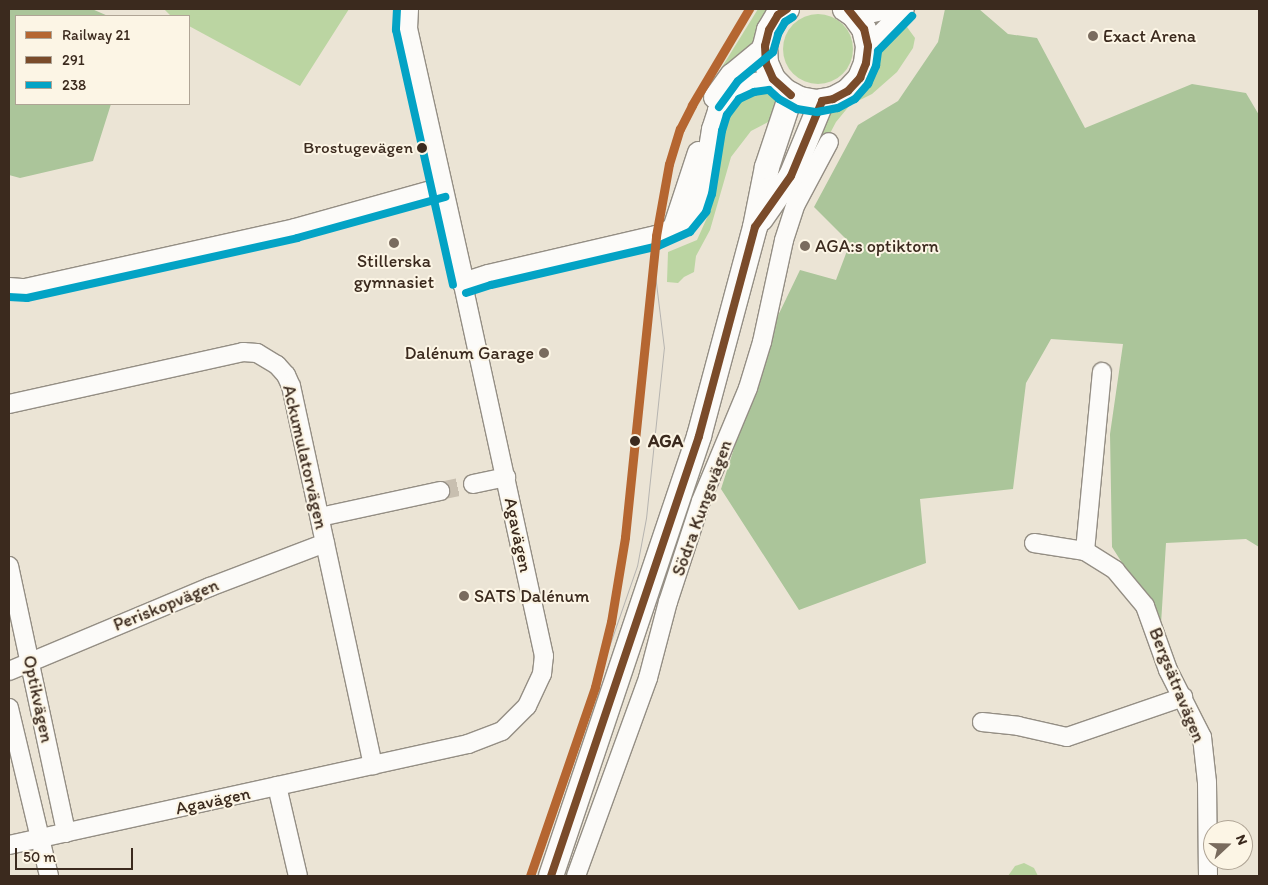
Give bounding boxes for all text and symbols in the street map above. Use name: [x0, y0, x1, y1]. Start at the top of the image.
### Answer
legend: [15, 15, 190, 105]
place label: Exact Arena: [1103, 25, 1196, 47]
text: Railway 21: [62, 26, 130, 44]
marker: Exact Arena: [1087, 30, 1099, 42]
text: 291: [62, 51, 85, 69]
text: 238: [62, 76, 86, 94]
place label: Brostugevägen: [303, 138, 413, 158]
marker: Brostugevägen: [417, 143, 427, 153]
place label: AGA:s optiktorn: [815, 235, 939, 257]
marker: Stillerska gymnasiet: [388, 237, 400, 249]
marker: AGA:s optiktorn: [799, 240, 811, 252]
place label: Stillerska gymnasiet: [354, 251, 434, 294]
place label: Dalénum Garage: [405, 342, 534, 364]
marker: Dalénum Garage: [538, 347, 550, 359]
street label: Ackumulatorvägen: [278, 383, 332, 531]
place label: AGA: [648, 430, 683, 452]
marker: AGA: [626, 432, 644, 450]
street label: Södra Kungsvägen: [667, 437, 737, 579]
street label: Agavägen: [500, 496, 536, 574]
street label: Periskopvägen: [110, 574, 222, 636]
place label: SATS Dalénum: [474, 585, 589, 607]
marker: SATS Dalénum: [458, 590, 470, 602]
street label: Bergsätravägen: [1144, 624, 1210, 746]
street label: Optikvägen: [18, 653, 58, 745]
street label: Agavägen: [174, 783, 252, 819]
north arrow: [1203, 820, 1253, 870]
text: N: [1232, 832, 1251, 847]
scale bar: [18, 838, 135, 870]
text: 50 m: [23, 848, 56, 866]

